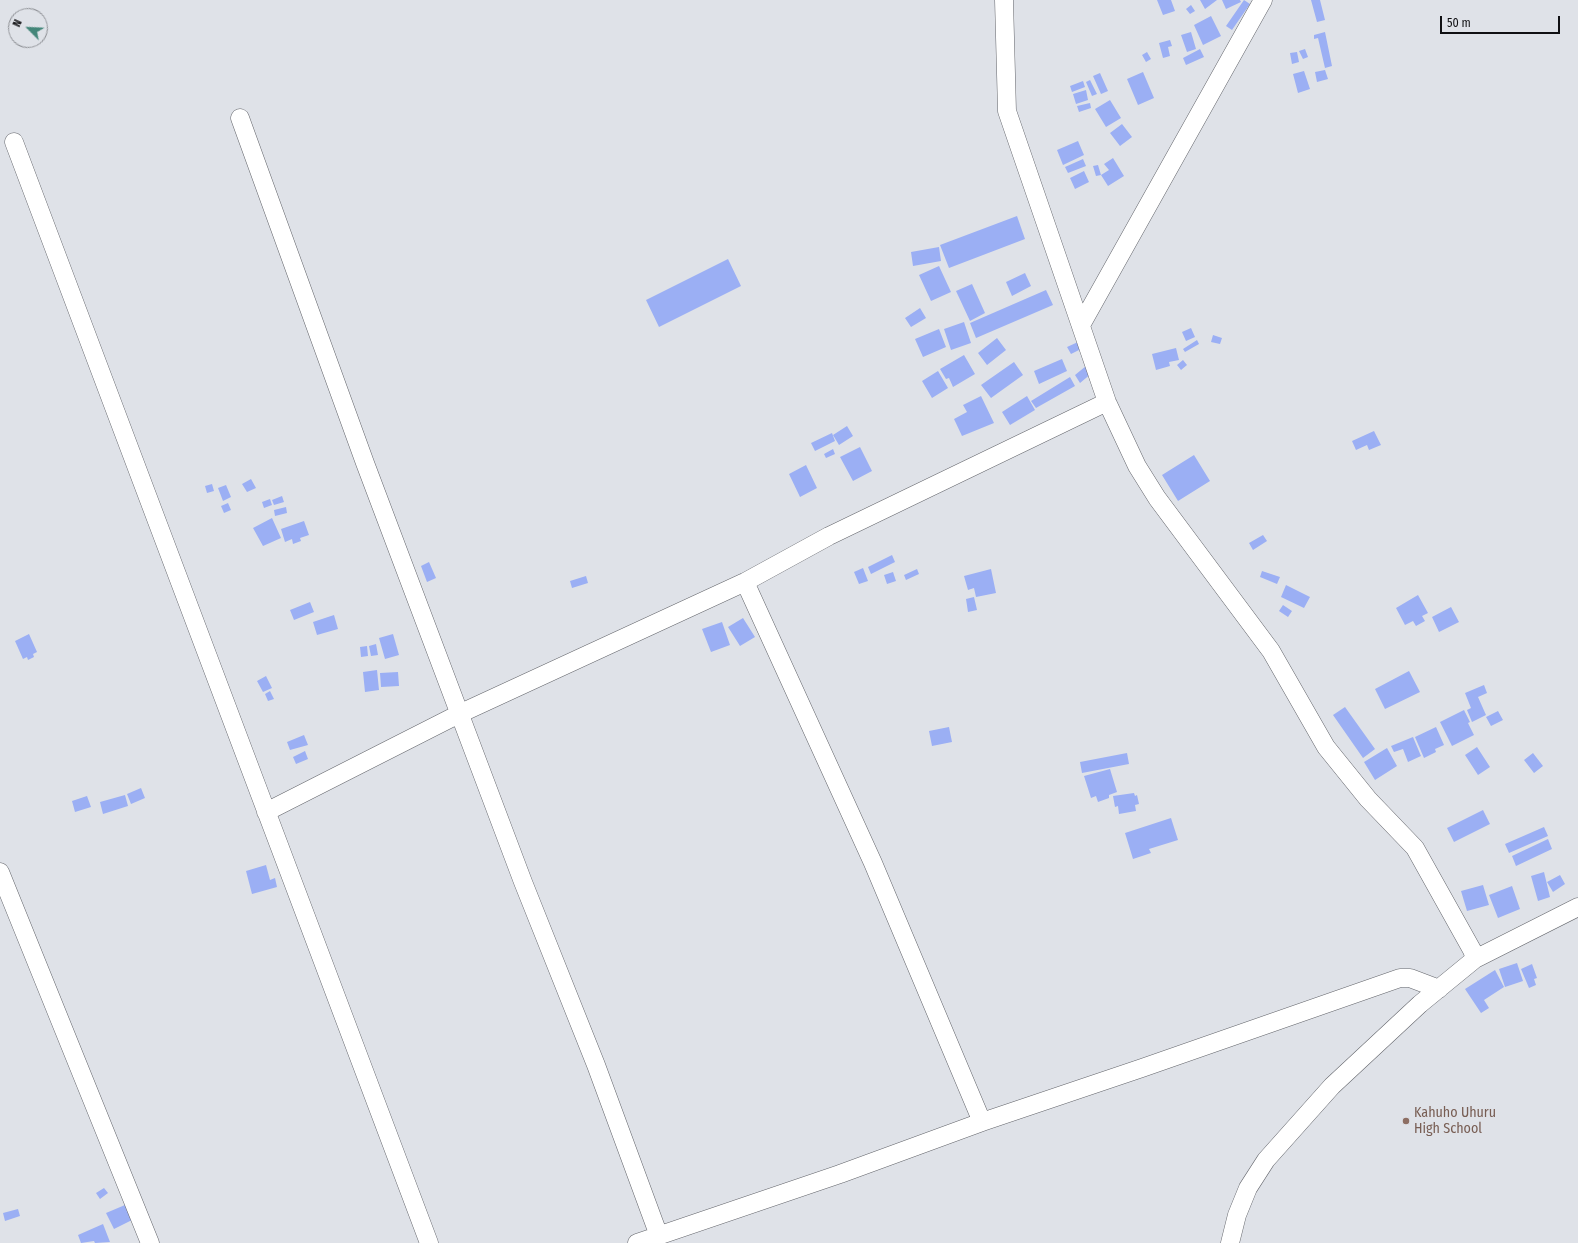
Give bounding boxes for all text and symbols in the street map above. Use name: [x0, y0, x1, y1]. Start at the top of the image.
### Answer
north arrow: [8, 8, 48, 48]
scale bar: [1442, 8, 1562, 34]
text: 50 m: [1447, 16, 1471, 30]
text: N: [10, 18, 25, 29]
place label: Kahuho Uhuru High School: [1414, 1105, 1496, 1138]
marker: Kahuho Uhuru High School: [1401, 1116, 1411, 1126]

